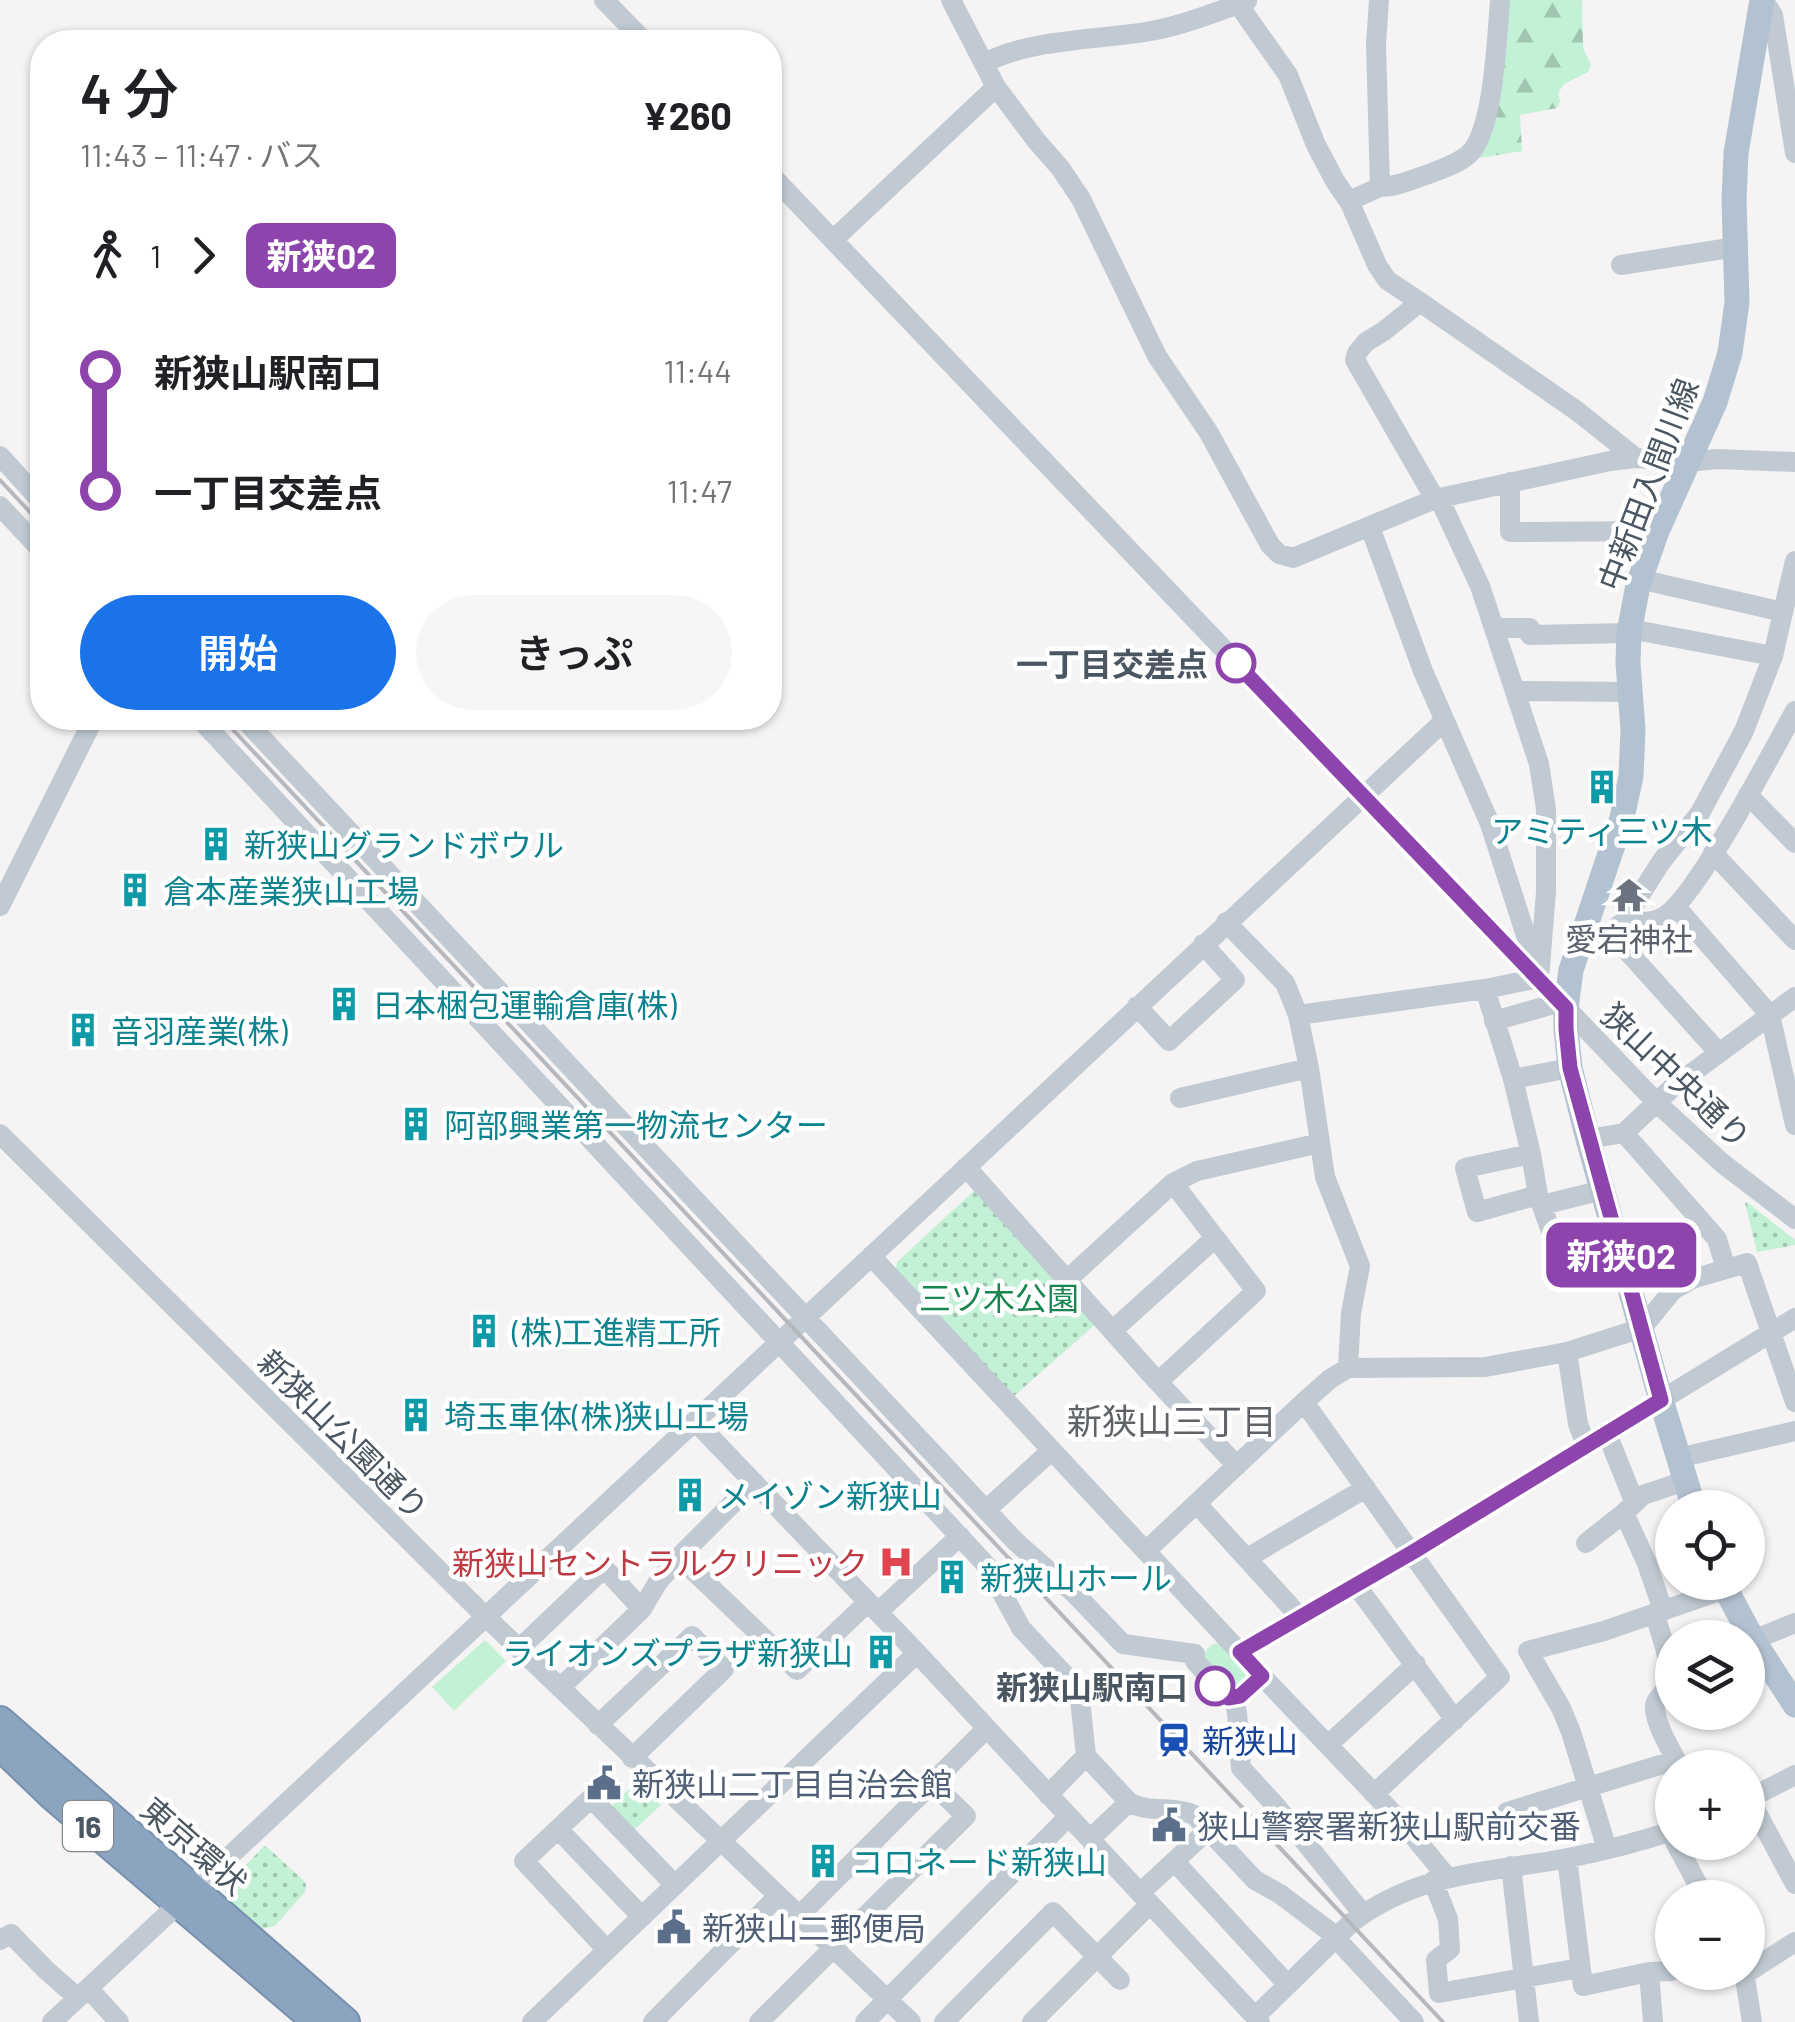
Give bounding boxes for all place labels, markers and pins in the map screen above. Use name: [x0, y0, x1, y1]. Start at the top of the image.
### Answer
place label: 一丁目交差点: [1016, 644, 1208, 682]
marker: 一丁目交差点: [1217, 644, 1255, 682]
building icon: アミティ三ツ木: [1583, 768, 1621, 806]
place label: アミティ三ツ木: [1491, 811, 1713, 849]
building icon: 新狭山グランドボウル: [197, 825, 235, 863]
place label: 新狭山グランドボウル: [244, 825, 564, 863]
building icon: 倉本産業狭山工場: [116, 871, 154, 909]
place label: 倉本産業狭山工場: [163, 871, 419, 909]
temple icon: 愛宕神社: [1610, 876, 1648, 914]
place label: 愛宕神社: [1565, 919, 1693, 957]
building icon: 日本梱包運輸倉庫(株): [325, 985, 363, 1023]
place label: 日本梱包運輸倉庫(株): [372, 985, 677, 1023]
building icon: 音羽産業(株): [64, 1011, 102, 1049]
place label: 音羽産業(株): [111, 1011, 288, 1049]
building icon: 阿部興業第一物流センター: [397, 1105, 435, 1143]
place label: 阿部興業第一物流センター: [444, 1105, 828, 1143]
building icon: (株)工進精工所: [465, 1312, 503, 1350]
place label: (株)工進精工所: [511, 1312, 721, 1350]
building icon: 埼玉車体(株)狭山工場: [397, 1396, 435, 1434]
place label: 埼玉車体(株)狭山工場: [444, 1396, 749, 1434]
building icon: メイゾン新狭山: [671, 1476, 709, 1514]
place label: メイゾン新狭山: [718, 1476, 942, 1514]
place label: 新狭山セントラルクリニック: [452, 1543, 868, 1581]
hospital icon: 新狭山セントラルクリニック: [877, 1543, 915, 1581]
building icon: 新狭山ホール: [933, 1558, 971, 1596]
place label: 新狭山ホール: [980, 1558, 1172, 1596]
place label: ライオンズプラザ新狭山: [502, 1633, 853, 1671]
building icon: ライオンズプラザ新狭山: [862, 1633, 900, 1671]
place label: 新狭山駅南口: [996, 1667, 1188, 1705]
marker: 新狭山駅南口: [1196, 1667, 1234, 1705]
station icon: 新狭山: [1155, 1721, 1193, 1759]
place label: 新狭山: [1202, 1721, 1298, 1759]
public building icon: 新狭山二丁目自治会館: [585, 1764, 623, 1802]
place label: 新狭山二丁目自治会館: [632, 1764, 952, 1802]
public building icon: 狭山警察署新狭山駅前交番: [1150, 1806, 1188, 1844]
place label: 狭山警察署新狭山駅前交番: [1197, 1806, 1581, 1844]
building icon: コロネード新狭山: [804, 1842, 842, 1880]
place label: コロネード新狭山: [851, 1842, 1107, 1880]
public building icon: 新狭山二郵便局: [655, 1908, 693, 1946]
place label: 新狭山二郵便局: [702, 1908, 926, 1946]

